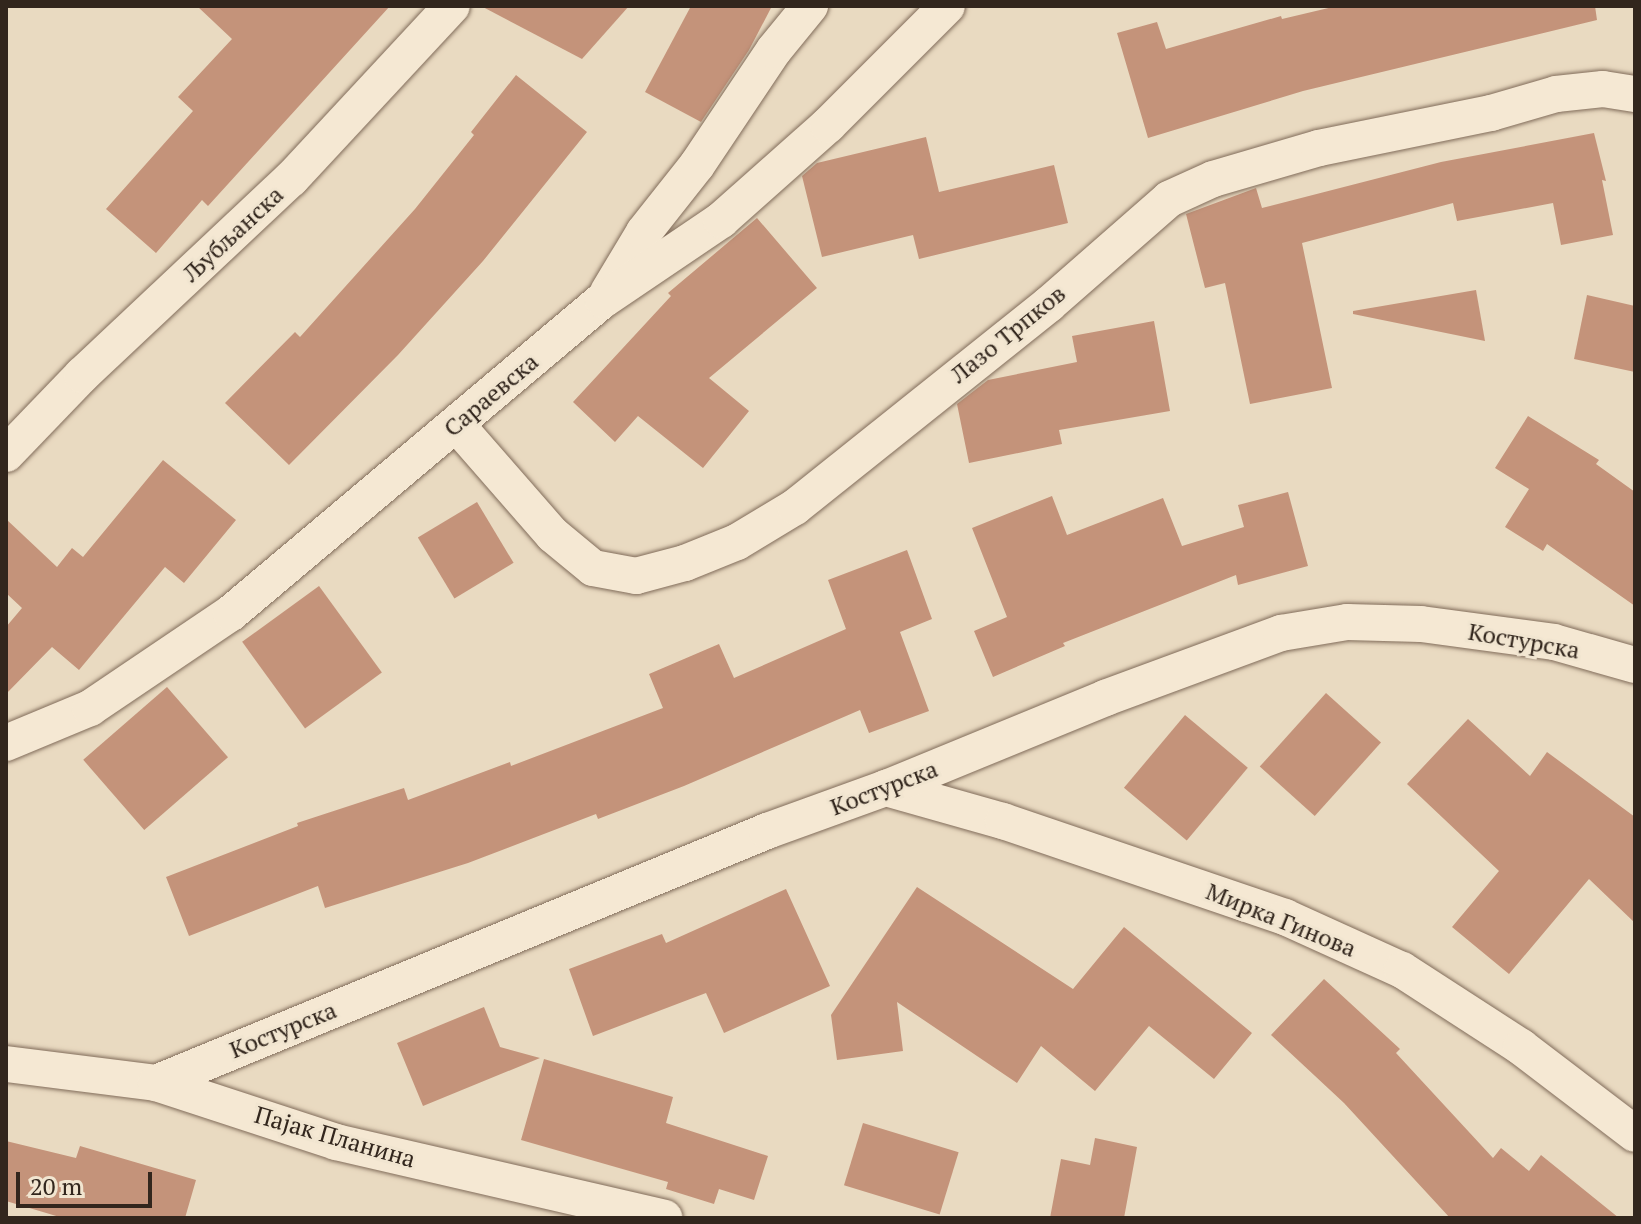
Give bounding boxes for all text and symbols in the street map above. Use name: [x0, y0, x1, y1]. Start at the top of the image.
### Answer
street label: Љубљанска: [177, 180, 289, 288]
street label: Лазо Трпков: [945, 279, 1071, 389]
street label: Сараевска: [438, 347, 544, 443]
street label: Костурска: [1466, 617, 1582, 665]
street label: Костурска: [826, 754, 942, 822]
street label: Мирка Гинова: [1202, 877, 1360, 963]
street label: Костурска: [225, 996, 341, 1064]
street label: Пајак Планина: [251, 1100, 419, 1174]
scale bar: [20, 1156, 156, 1206]
text: 20 m: [30, 1170, 82, 1202]

